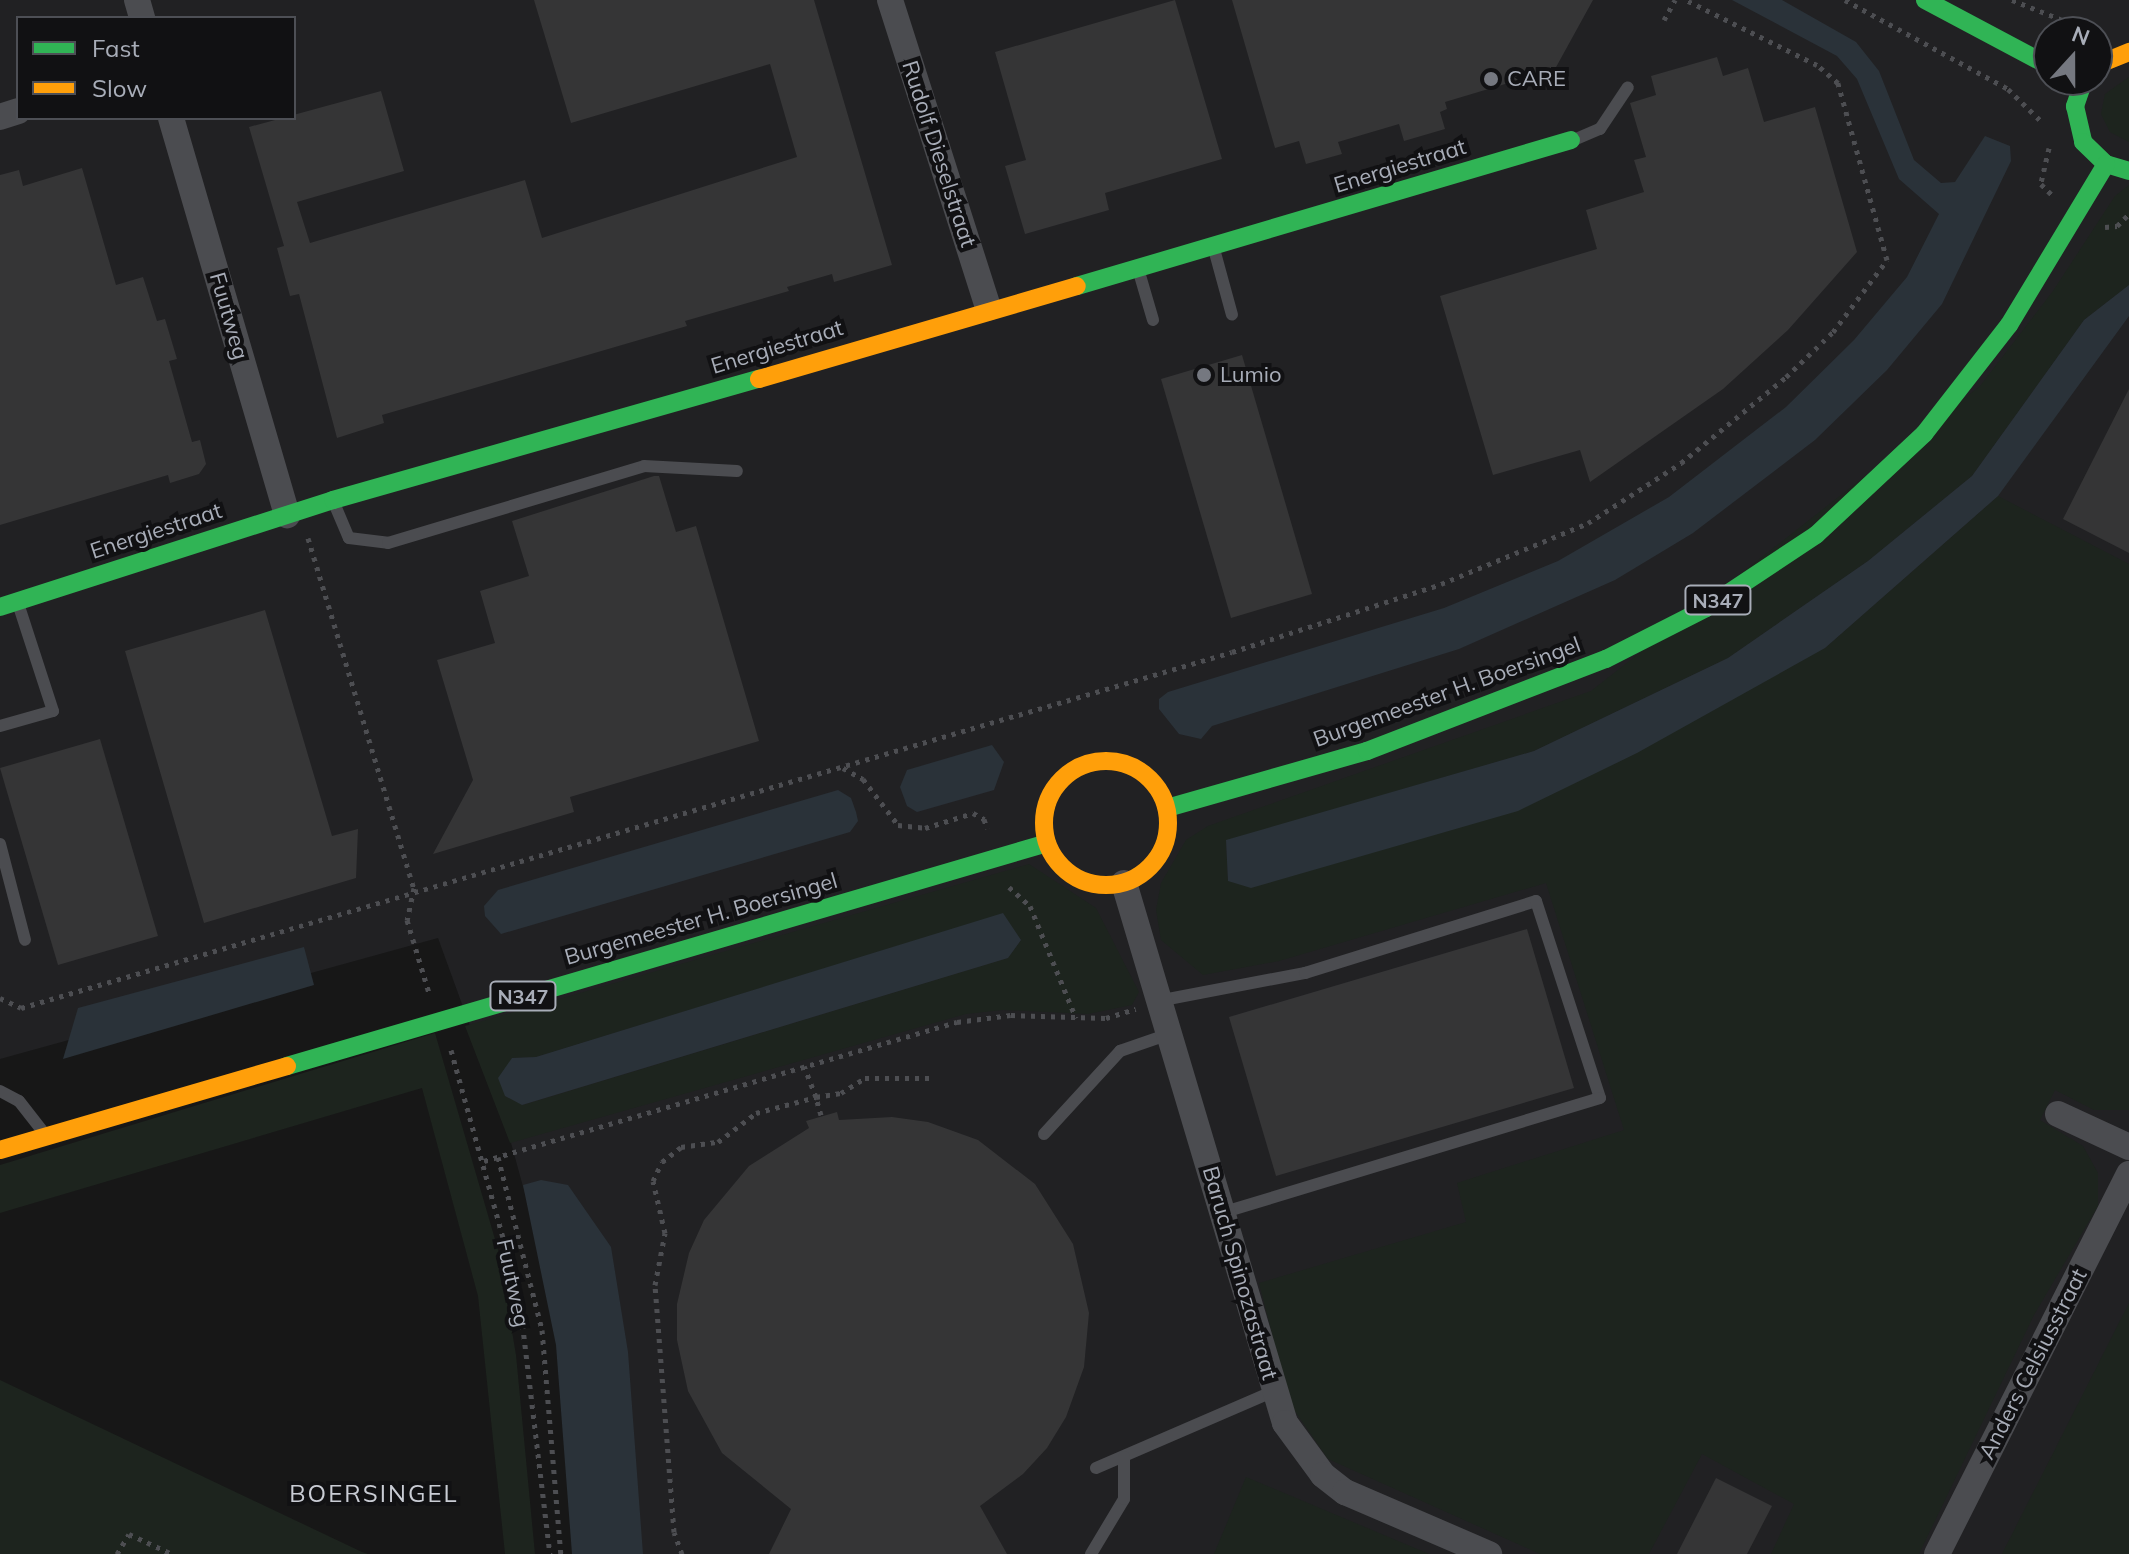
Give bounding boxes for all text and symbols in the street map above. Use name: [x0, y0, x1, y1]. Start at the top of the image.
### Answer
legend: [16, 16, 296, 120]
north arrow: [2033, 16, 2113, 96]
text: N: [2068, 19, 2094, 52]
text: Fast: [92, 33, 140, 63]
street label: Rudolf Dieselstraat: [896, 58, 982, 250]
place label: CARE: [1507, 66, 1566, 92]
marker: CARE: [1482, 70, 1500, 88]
text: Slow: [92, 73, 147, 103]
street label: Energiestraat: [1331, 133, 1469, 199]
street label: Fuutweg: [204, 269, 254, 363]
street label: Energiestraat: [708, 314, 846, 380]
place label: Lumio: [1220, 362, 1282, 388]
marker: Lumio: [1195, 366, 1213, 384]
street label: Energiestraat: [87, 497, 225, 565]
road number: N347: [1684, 584, 1752, 616]
street label: Burgemeester H. Boersingel: [1310, 631, 1584, 753]
street label: Burgemeester H. Boersingel: [562, 867, 840, 971]
road number: N347: [489, 980, 557, 1012]
street label: Baruch Spinozastraat: [1197, 1163, 1283, 1383]
street label: Fuutweg: [491, 1236, 535, 1330]
street label: Anders Celsiusstraat: [1973, 1264, 2093, 1464]
district label: BOERSINGEL: [289, 1480, 459, 1508]

